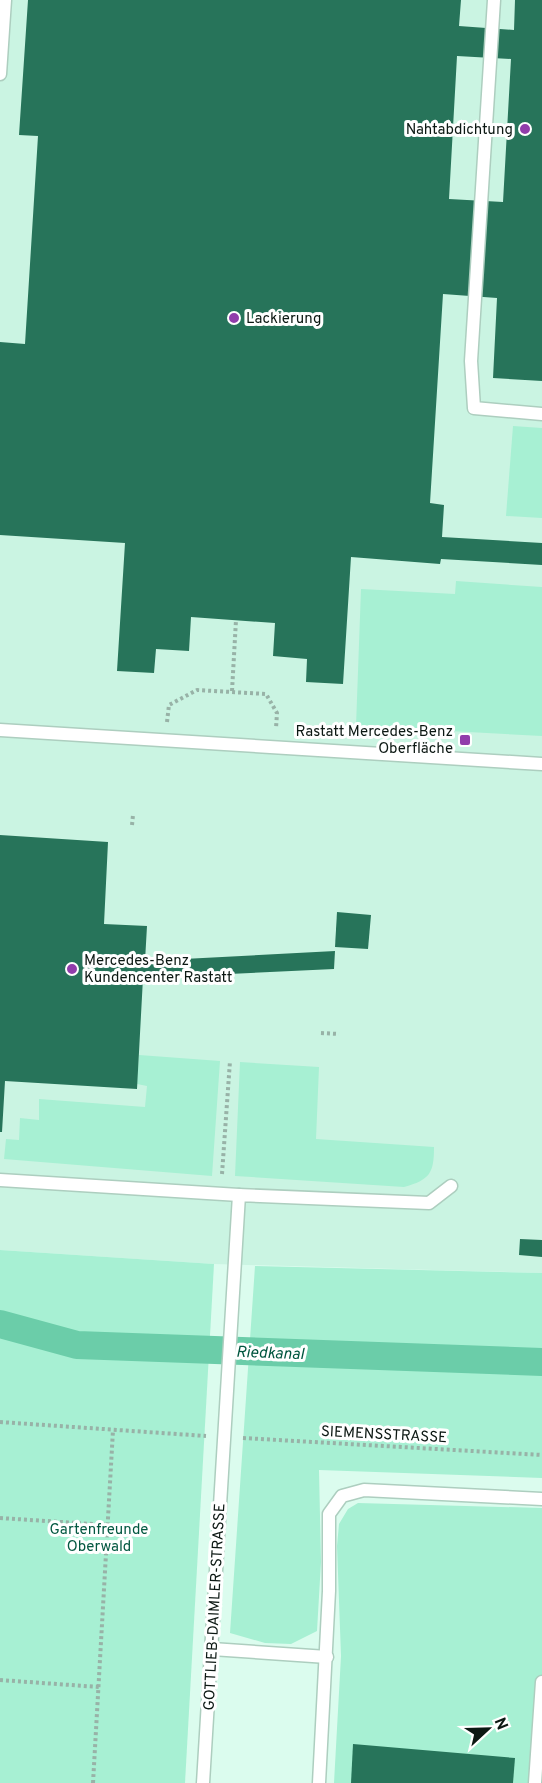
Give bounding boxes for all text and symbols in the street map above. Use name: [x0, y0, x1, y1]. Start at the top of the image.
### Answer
place label: Nahtabdichtung: [406, 121, 513, 140]
marker: Nahtabdichtung: [518, 122, 532, 136]
place label: Lackierung: [246, 310, 321, 329]
marker: Lackierung: [227, 311, 241, 325]
place label: Rastatt Mercedes-Benz Oberfläche: [295, 723, 453, 759]
marker: Rastatt Mercedes-Benz Oberfläche: [458, 733, 472, 747]
place label: Mercedes-Benz Kundencenter Rastatt: [84, 952, 232, 988]
marker: Mercedes-Benz Kundencenter Rastatt: [65, 962, 79, 976]
water label: Riedkanal: [235, 1343, 305, 1365]
street label: SIEMENSSTRASSE: [320, 1423, 448, 1448]
street label: GOTTLIEB-DAIMLER-STRASSE: [201, 1503, 230, 1711]
park label: Gartenfreunde Oberwald: [50, 1521, 148, 1557]
north arrow: [458, 1699, 518, 1759]
text: N: [489, 1715, 511, 1733]

